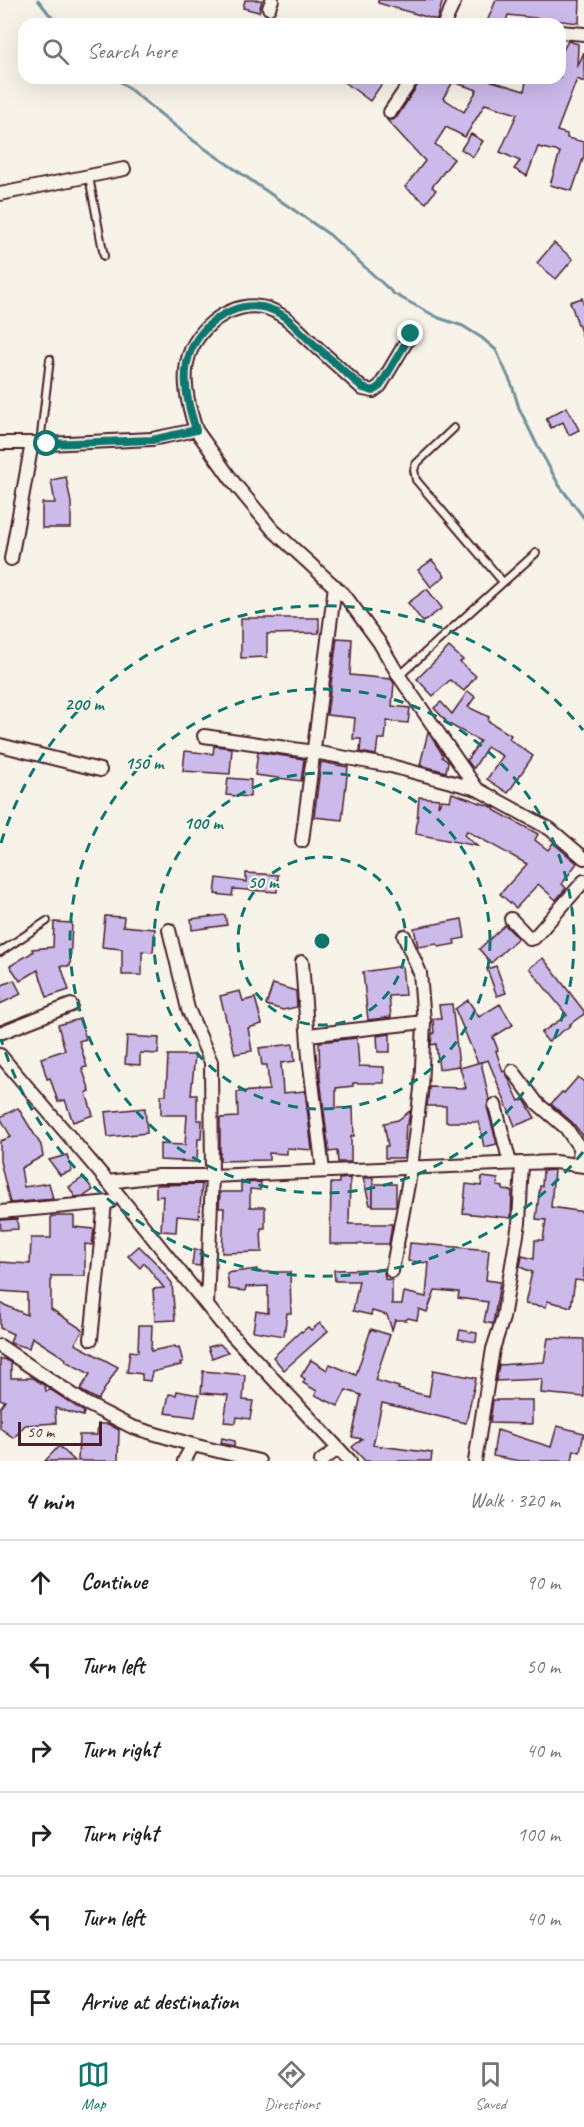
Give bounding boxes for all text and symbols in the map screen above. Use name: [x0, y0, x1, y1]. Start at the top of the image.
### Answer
search box: [18, 18, 566, 84]
icon: search: [39, 35, 72, 68]
text: Search here: [87, 37, 177, 65]
route end: [397, 320, 423, 346]
route start: [33, 430, 59, 456]
text: 200 m: [65, 693, 105, 715]
text: 150 m: [125, 752, 165, 774]
text: 100 m: [184, 812, 224, 834]
text: 50 m: [248, 871, 280, 893]
centre of rings: [312, 931, 332, 951]
scale bar: [18, 1419, 102, 1446]
text: 50 m: [27, 1422, 54, 1442]
text: 4 min: [24, 1484, 74, 1517]
text: Walk · 320 m: [470, 1488, 560, 1513]
icon: ahead: [24, 1566, 57, 1599]
text: Continue: [81, 1568, 147, 1596]
text: 90 m: [526, 1570, 560, 1595]
icon: left: [24, 1650, 57, 1683]
text: Turn left: [81, 1652, 145, 1680]
text: 50 m: [526, 1654, 560, 1679]
icon: right: [24, 1734, 57, 1767]
text: Turn right: [81, 1736, 158, 1764]
text: 40 m: [526, 1738, 560, 1763]
icon: right: [24, 1818, 57, 1851]
text: Turn right: [81, 1820, 158, 1848]
text: 100 m: [517, 1822, 560, 1847]
icon: left: [24, 1902, 57, 1935]
text: Turn left: [81, 1904, 145, 1932]
text: 40 m: [526, 1906, 560, 1931]
icon: arrive: [24, 1986, 57, 2019]
text: Arrive at destination: [81, 1988, 238, 2016]
tab: Map: [77, 2058, 110, 2114]
tab: Directions: [264, 2058, 320, 2114]
tab: Saved: [474, 2058, 507, 2114]

